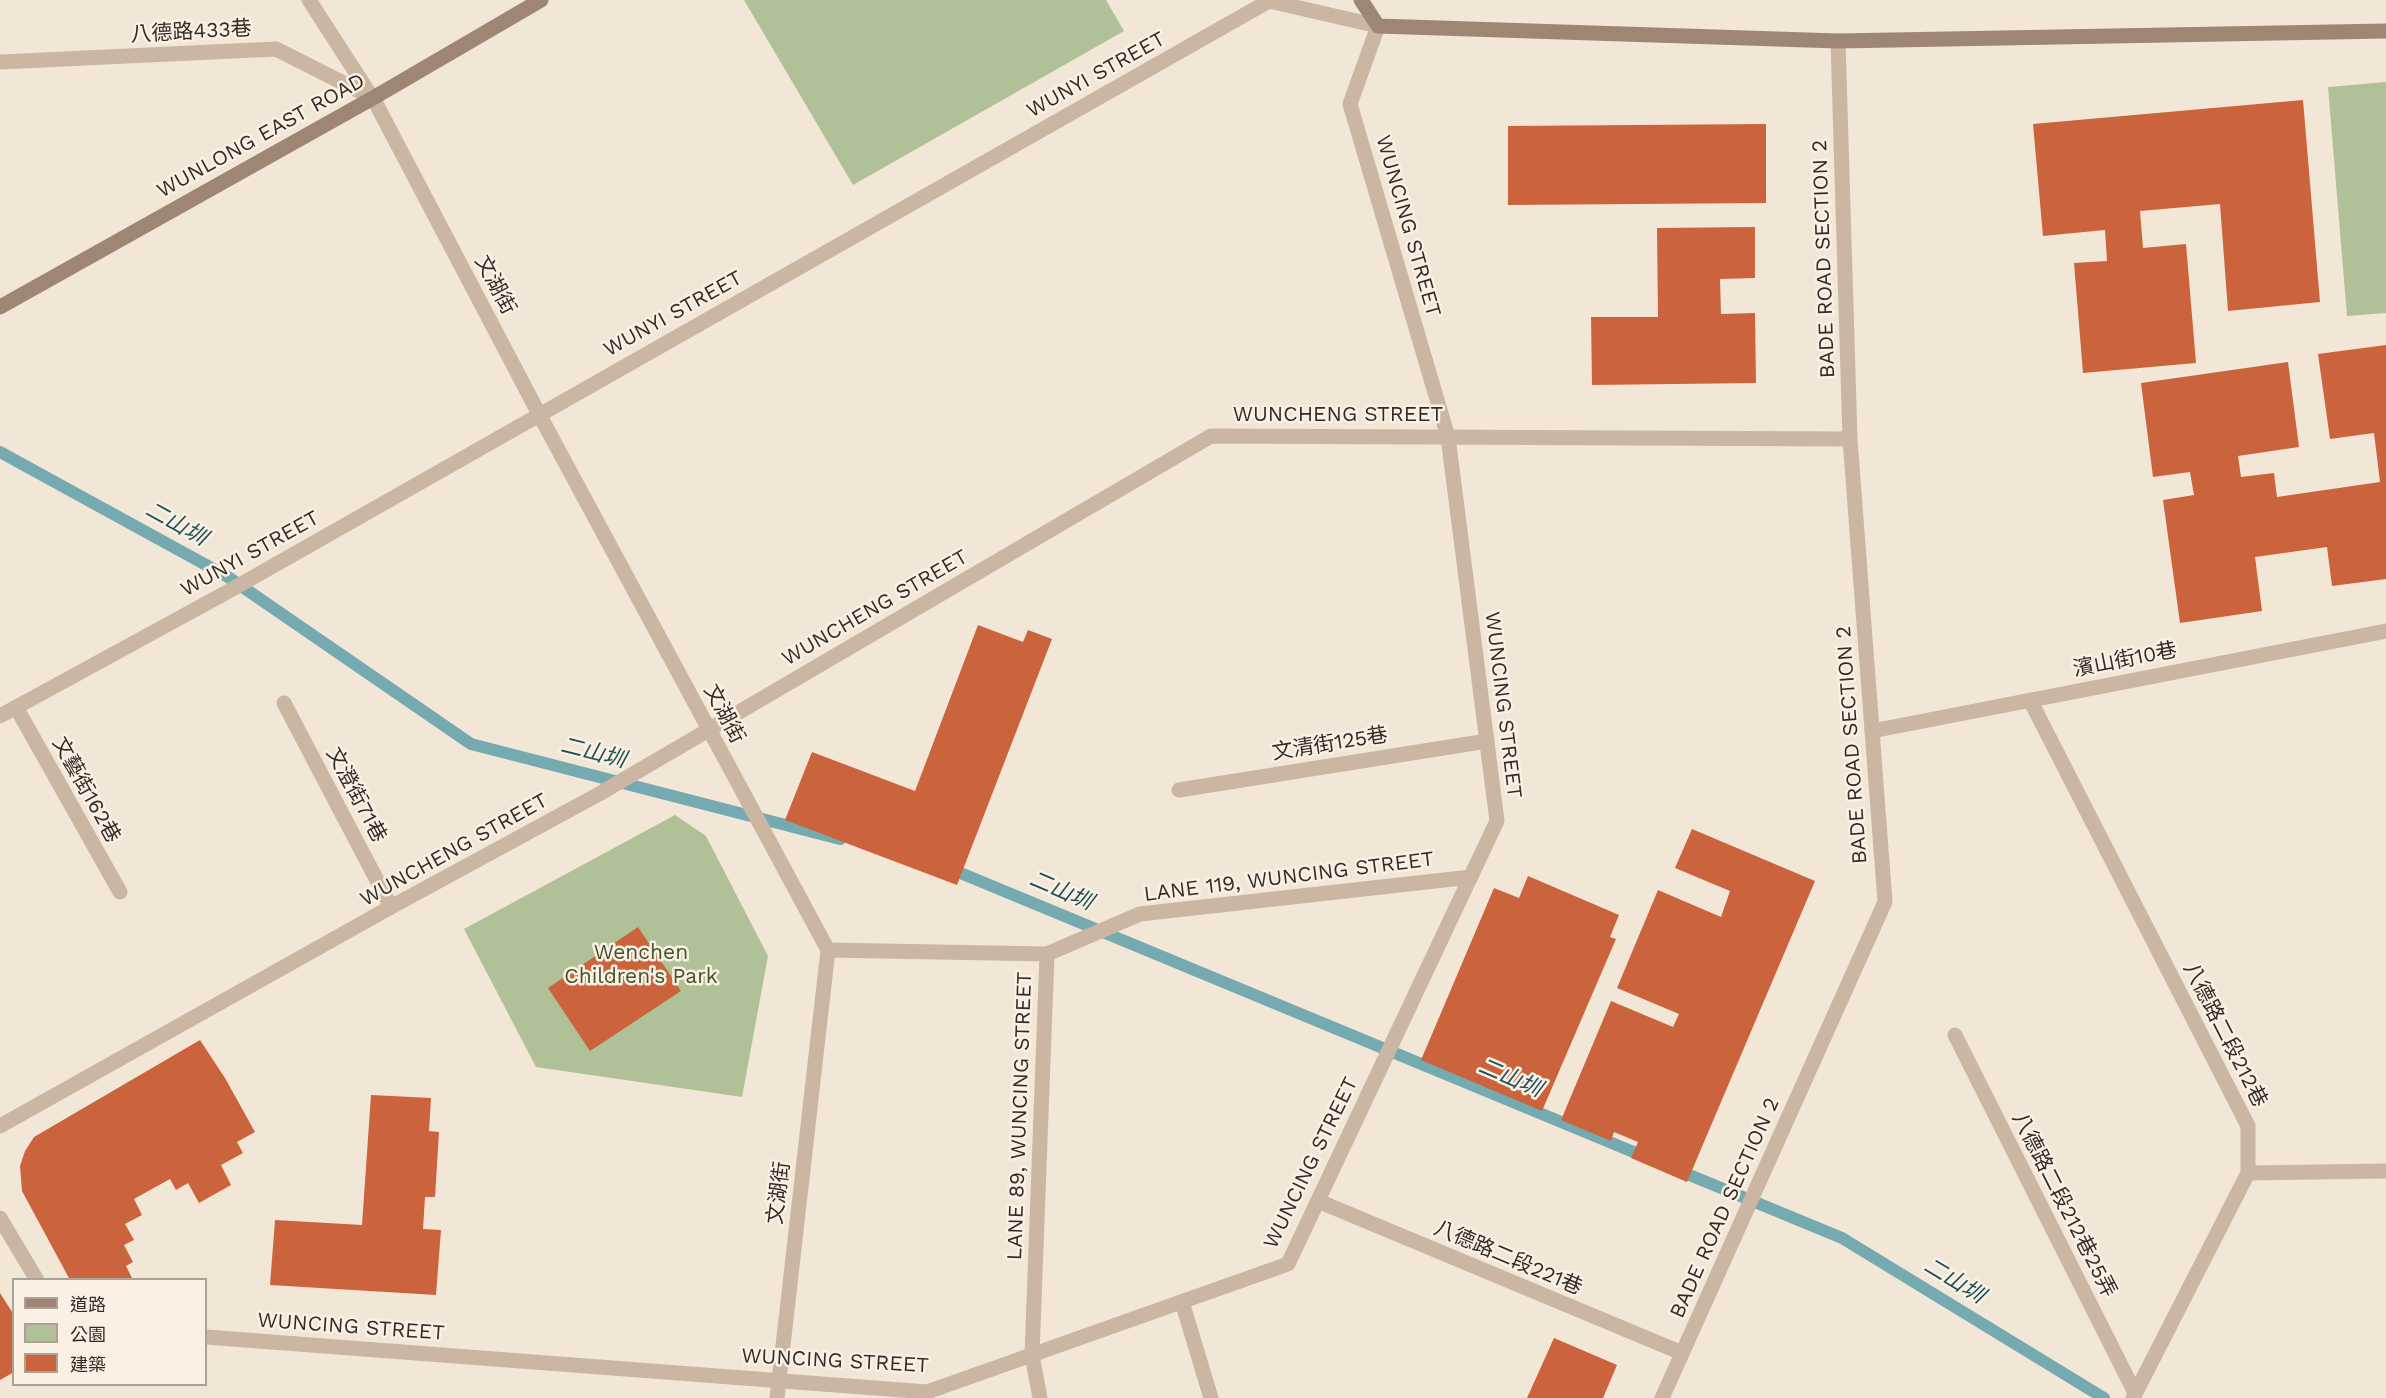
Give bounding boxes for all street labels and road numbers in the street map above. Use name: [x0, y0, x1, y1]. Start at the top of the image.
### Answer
street label: 八德路433巷: [130, 16, 252, 48]
street label: WUNYI STREET: [1022, 27, 1170, 123]
street label: WUNLONG EAST ROAD: [153, 68, 369, 204]
street label: WUNCING STREET: [1370, 132, 1446, 320]
street label: BADE ROAD SECTION 2: [1807, 139, 1841, 379]
street label: 文湖街: [469, 251, 521, 319]
street label: WUNYI STREET: [599, 266, 747, 362]
street label: WUNCHENG STREET: [1233, 402, 1443, 428]
street label: WUNYI STREET: [176, 506, 324, 602]
street label: WUNCHENG STREET: [778, 544, 972, 672]
street label: WUNCING STREET: [1479, 610, 1527, 800]
street label: BADE ROAD SECTION 2: [1831, 625, 1873, 865]
street label: 濱山街10巷: [2071, 638, 2179, 682]
street label: 文湖街: [698, 680, 750, 748]
street label: 文清街125巷: [1270, 722, 1390, 766]
street label: 文藝街162巷: [47, 733, 125, 847]
street label: 文澄街71巷: [320, 743, 392, 847]
street label: WUNCHENG STREET: [356, 788, 552, 912]
street label: LANE 119, WUNCING STREET: [1143, 847, 1435, 907]
street label: 八德路二段212巷: [2178, 959, 2272, 1111]
street label: LANE 89, WUNCING STREET: [1002, 971, 1038, 1261]
street label: WUNCING STREET: [1259, 1073, 1363, 1253]
street label: BADE ROAD SECTION 2: [1665, 1094, 1785, 1322]
street label: 八德路二段212巷25弄: [2006, 1108, 2122, 1302]
street label: 文湖街: [763, 1160, 795, 1226]
street label: 八德路二段221巷: [1430, 1215, 1586, 1301]
street label: WUNCING STREET: [256, 1308, 446, 1346]
street label: WUNCING STREET: [741, 1344, 929, 1378]

